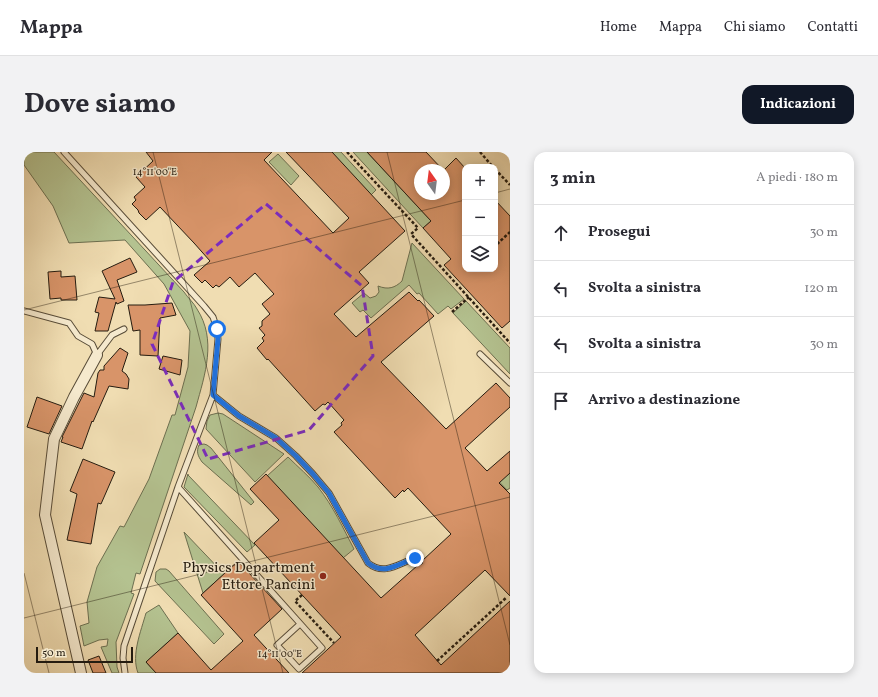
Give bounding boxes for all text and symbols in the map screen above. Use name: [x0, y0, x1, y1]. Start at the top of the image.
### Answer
text: Mappa: [20, 15, 83, 41]
text: Home: [600, 18, 637, 37]
text: Mappa: [659, 18, 702, 37]
text: Chi siamo: [724, 18, 785, 37]
text: Contatti: [807, 18, 858, 37]
text: Dove siamo: [24, 85, 176, 124]
button: Indicazioni: [742, 85, 854, 124]
north arrow: [414, 164, 450, 200]
map controls: [462, 164, 498, 272]
button: +: [462, 164, 498, 200]
text: 14°11'00"E: [133, 165, 177, 179]
text: 3 min: [550, 167, 596, 190]
text: A piedi · 180 m: [756, 169, 838, 187]
button: −: [462, 200, 498, 236]
icon: ahead: [550, 222, 572, 244]
text: Prosegui: [588, 222, 651, 243]
text: 30 m: [810, 224, 838, 242]
button: layers: [462, 236, 498, 272]
icon: left: [550, 278, 572, 300]
text: Svolta a sinistra: [588, 278, 701, 299]
text: 120 m: [804, 280, 838, 298]
route start: [208, 320, 226, 338]
icon: left: [550, 334, 572, 356]
text: Svolta a sinistra: [588, 334, 701, 355]
text: 30 m: [810, 336, 838, 354]
icon: arrive: [550, 390, 572, 412]
text: Arrivo a destinazione: [588, 390, 740, 411]
route end: [406, 549, 424, 567]
place label: Physics Department Ettore Pancini: [182, 558, 315, 596]
marker: Physics Department Ettore Pancini: [318, 571, 328, 581]
scale bar: [36, 645, 133, 664]
text: 50 m: [42, 646, 66, 661]
text: 14°11'00"E: [258, 647, 302, 661]

